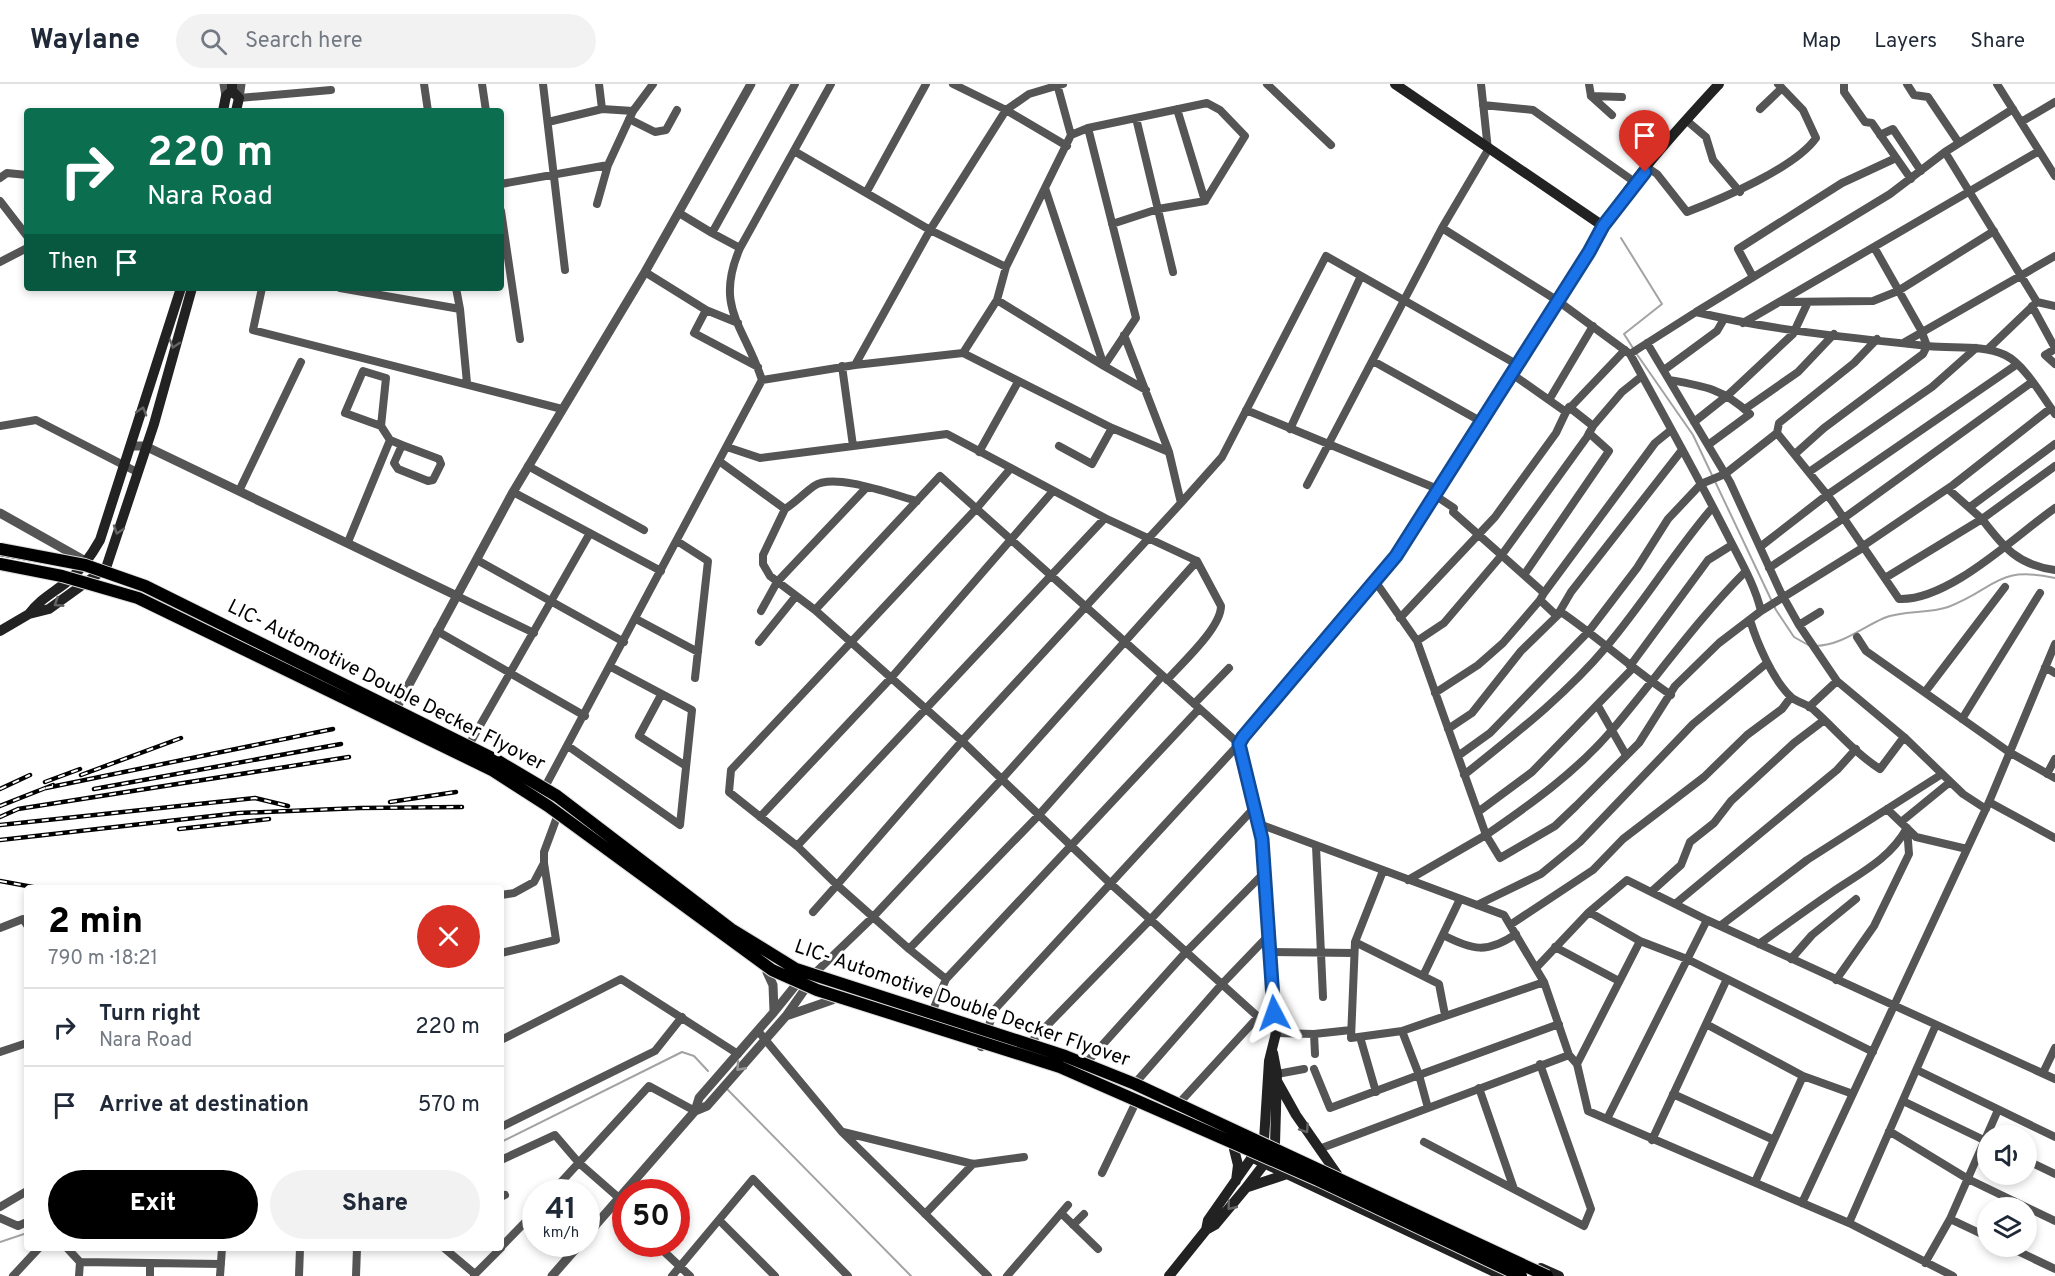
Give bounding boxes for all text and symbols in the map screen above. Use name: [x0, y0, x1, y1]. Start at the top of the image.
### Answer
search box: [176, 14, 596, 68]
text: Waylane: [30, 23, 140, 59]
icon: search: [197, 25, 230, 58]
text: Search here: [245, 28, 363, 55]
text: Map: [1802, 28, 1841, 55]
text: Layers: [1874, 28, 1937, 55]
text: Share: [1970, 28, 2025, 55]
pin: [1619, 110, 1670, 172]
icon: arrive: [1628, 119, 1661, 152]
text: 220 m: [147, 128, 273, 181]
icon: right: [48, 132, 126, 210]
text: Nara Road: [147, 180, 273, 214]
icon: arrive: [110, 246, 143, 279]
text: Then: [48, 249, 98, 276]
one-way arrow: [169, 338, 181, 349]
one-way arrow: [135, 406, 147, 417]
one-way arrow: [113, 524, 126, 535]
street label: LIC- Automotive Double Decker Flyover: [223, 594, 549, 778]
one-way arrow: [54, 596, 65, 607]
text: 2 min: [48, 900, 143, 946]
button: close: [417, 905, 480, 968]
street label: LIC- Automotive Double Decker Flyover: [791, 934, 1133, 1074]
text: 790 m · 18:21: [48, 946, 158, 972]
position arrow: [1242, 981, 1306, 1045]
text: Turn right: [99, 1001, 201, 1028]
icon: right: [48, 1011, 81, 1044]
text: 220 m: [415, 1014, 480, 1041]
text: Nara Road: [99, 1028, 192, 1054]
one-way arrow: [736, 1060, 747, 1071]
icon: arrive: [48, 1089, 81, 1122]
text: Arrive at destination: [99, 1092, 309, 1119]
text: 570 m: [418, 1092, 480, 1119]
one-way arrow: [1298, 1122, 1309, 1133]
map controls: [1977, 1125, 2037, 1257]
button: sound: [1977, 1125, 2037, 1185]
button: Exit: [48, 1170, 258, 1239]
button: Share: [270, 1170, 480, 1239]
speed limit sign: 50: [612, 1179, 690, 1257]
text: 41: [545, 1192, 577, 1229]
button: layers: [1977, 1197, 2037, 1257]
one-way arrow: [1227, 1200, 1238, 1211]
text: km/h: [543, 1224, 579, 1243]

